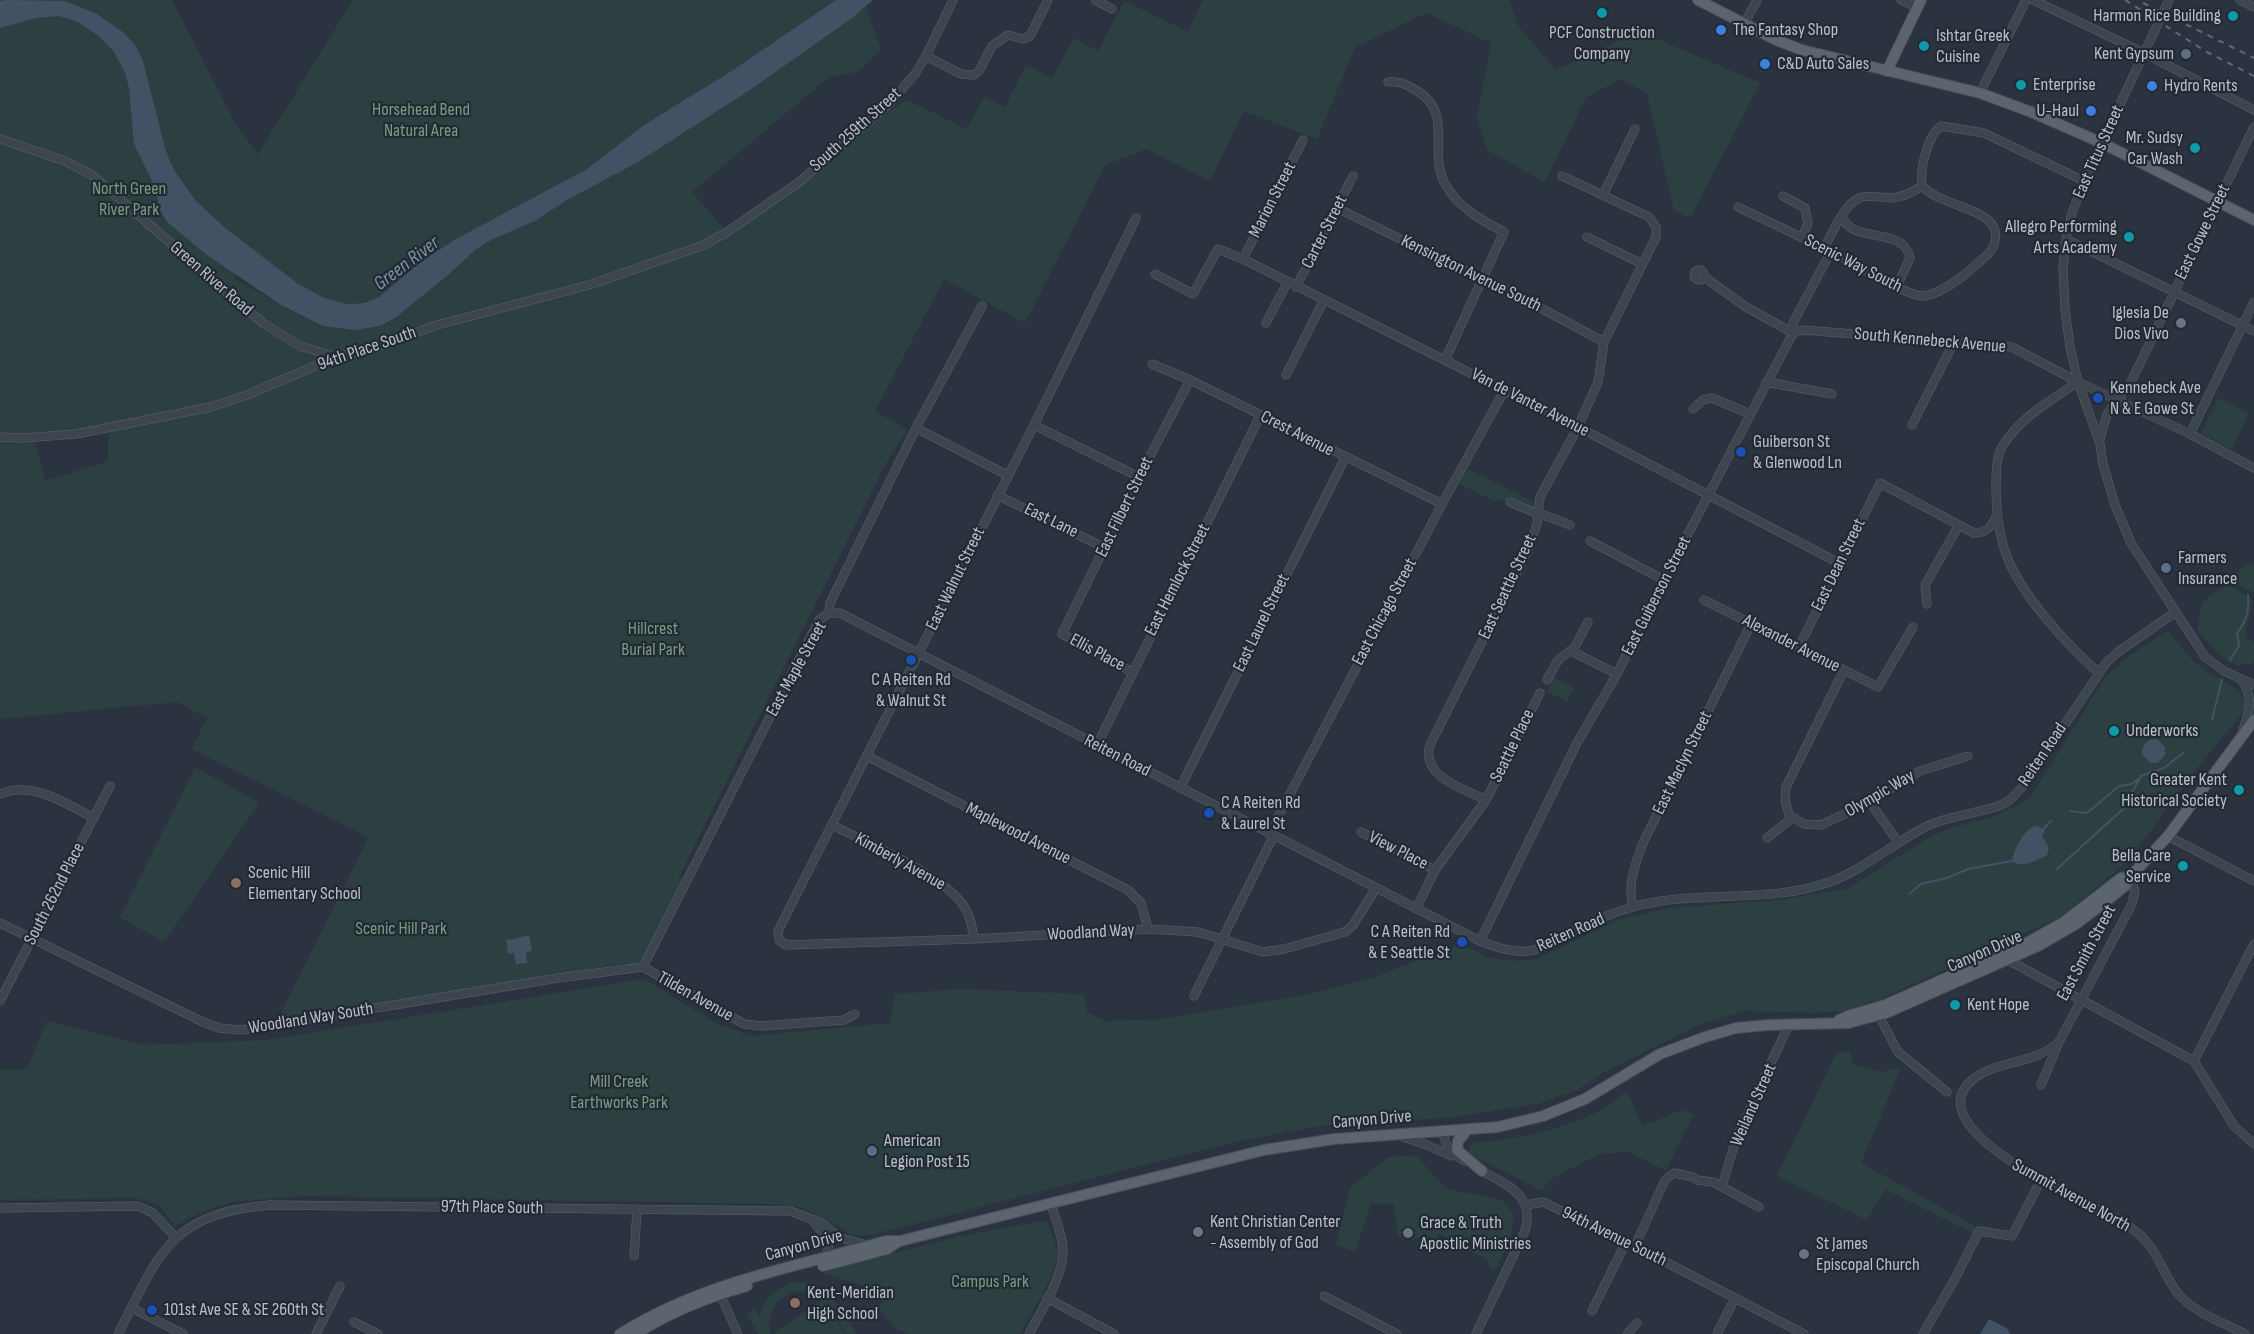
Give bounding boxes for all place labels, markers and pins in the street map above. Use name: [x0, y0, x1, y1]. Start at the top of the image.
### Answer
place label: Harmon Rice Building: [2093, 5, 2221, 27]
marker: PCF Construction Company: [1595, 6, 1609, 20]
marker: Harmon Rice Building: [2226, 9, 2240, 23]
place label: The Fantasy Shop: [1733, 19, 1838, 41]
place label: PCF Construction Company: [1549, 22, 1655, 64]
marker: The Fantasy Shop: [1714, 23, 1728, 37]
place label: Ishtar Greek Cuisine: [1936, 25, 2010, 68]
marker: Ishtar Greek Cuisine: [1917, 39, 1931, 53]
place label: Kent Gypsum: [2094, 43, 2174, 65]
marker: Kent Gypsum: [2179, 47, 2193, 61]
place label: C&D Auto Sales: [1777, 53, 1869, 75]
marker: C&D Auto Sales: [1758, 57, 1772, 71]
place label: Enterprise: [2033, 74, 2096, 96]
place label: Hydro Rents: [2164, 75, 2238, 97]
marker: Enterprise: [2014, 78, 2028, 92]
marker: Hydro Rents: [2145, 79, 2159, 93]
place label: U-Haul: [2037, 100, 2079, 122]
marker: U-Haul: [2084, 104, 2098, 118]
place label: Mr. Sudsy Car Wash: [2126, 127, 2183, 170]
marker: Mr. Sudsy Car Wash: [2188, 141, 2202, 155]
place label: Allegro Performing Arts Academy: [2005, 216, 2117, 258]
marker: Allegro Performing Arts Academy: [2122, 230, 2136, 244]
place label: Iglesia De Dios Vivo: [2112, 302, 2169, 344]
marker: Iglesia De Dios Vivo: [2174, 316, 2188, 330]
place label: Kennebeck Ave N & E Gowe St: [2110, 377, 2201, 420]
marker: Kennebeck Ave N & E Gowe St: [2091, 391, 2105, 405]
place label: Guiberson St & Glenwood Ln: [1753, 431, 1842, 474]
marker: Guiberson St & Glenwood Ln: [1734, 445, 1748, 459]
place label: Farmers Insurance: [2178, 547, 2237, 590]
marker: Farmers Insurance: [2159, 561, 2173, 575]
marker: C A Reiten Rd & Walnut St: [904, 653, 918, 667]
place label: C A Reiten Rd & Walnut St: [871, 669, 951, 712]
place label: Underworks: [2126, 720, 2199, 742]
marker: Underworks: [2107, 724, 2121, 738]
place label: Greater Kent Historical Society: [2121, 769, 2227, 812]
marker: Greater Kent Historical Society: [2232, 783, 2246, 797]
place label: C A Reiten Rd & Laurel St: [1221, 792, 1301, 834]
marker: C A Reiten Rd & Laurel St: [1202, 806, 1216, 820]
place label: Bella Care Service: [2112, 845, 2171, 888]
marker: Bella Care Service: [2176, 859, 2190, 873]
place label: Scenic Hill Elementary School: [248, 862, 361, 904]
marker: Scenic Hill Elementary School: [229, 876, 243, 890]
place label: C A Reiten Rd & E Seattle St: [1368, 921, 1450, 964]
marker: C A Reiten Rd & E Seattle St: [1455, 935, 1469, 949]
place label: Kent Hope: [1967, 994, 2030, 1016]
marker: Kent Hope: [1948, 998, 1962, 1012]
place label: American Legion Post 15: [884, 1130, 970, 1172]
marker: American Legion Post 15: [865, 1144, 879, 1158]
place label: Kent Christian Center - Assembly of God: [1210, 1211, 1340, 1254]
place label: Grace & Truth Apostlic Ministries: [1420, 1212, 1531, 1254]
marker: Kent Christian Center - Assembly of God: [1191, 1225, 1205, 1239]
marker: Grace & Truth Apostlic Ministries: [1401, 1226, 1415, 1240]
place label: St James Episcopal Church: [1816, 1233, 1920, 1276]
marker: St James Episcopal Church: [1797, 1247, 1811, 1261]
place label: Kent-Meridian High School: [807, 1282, 894, 1324]
marker: Kent-Meridian High School: [788, 1296, 802, 1310]
place label: 101st Ave SE & SE 260th St: [164, 1299, 324, 1321]
marker: 101st Ave SE & SE 260th St: [145, 1303, 159, 1317]

